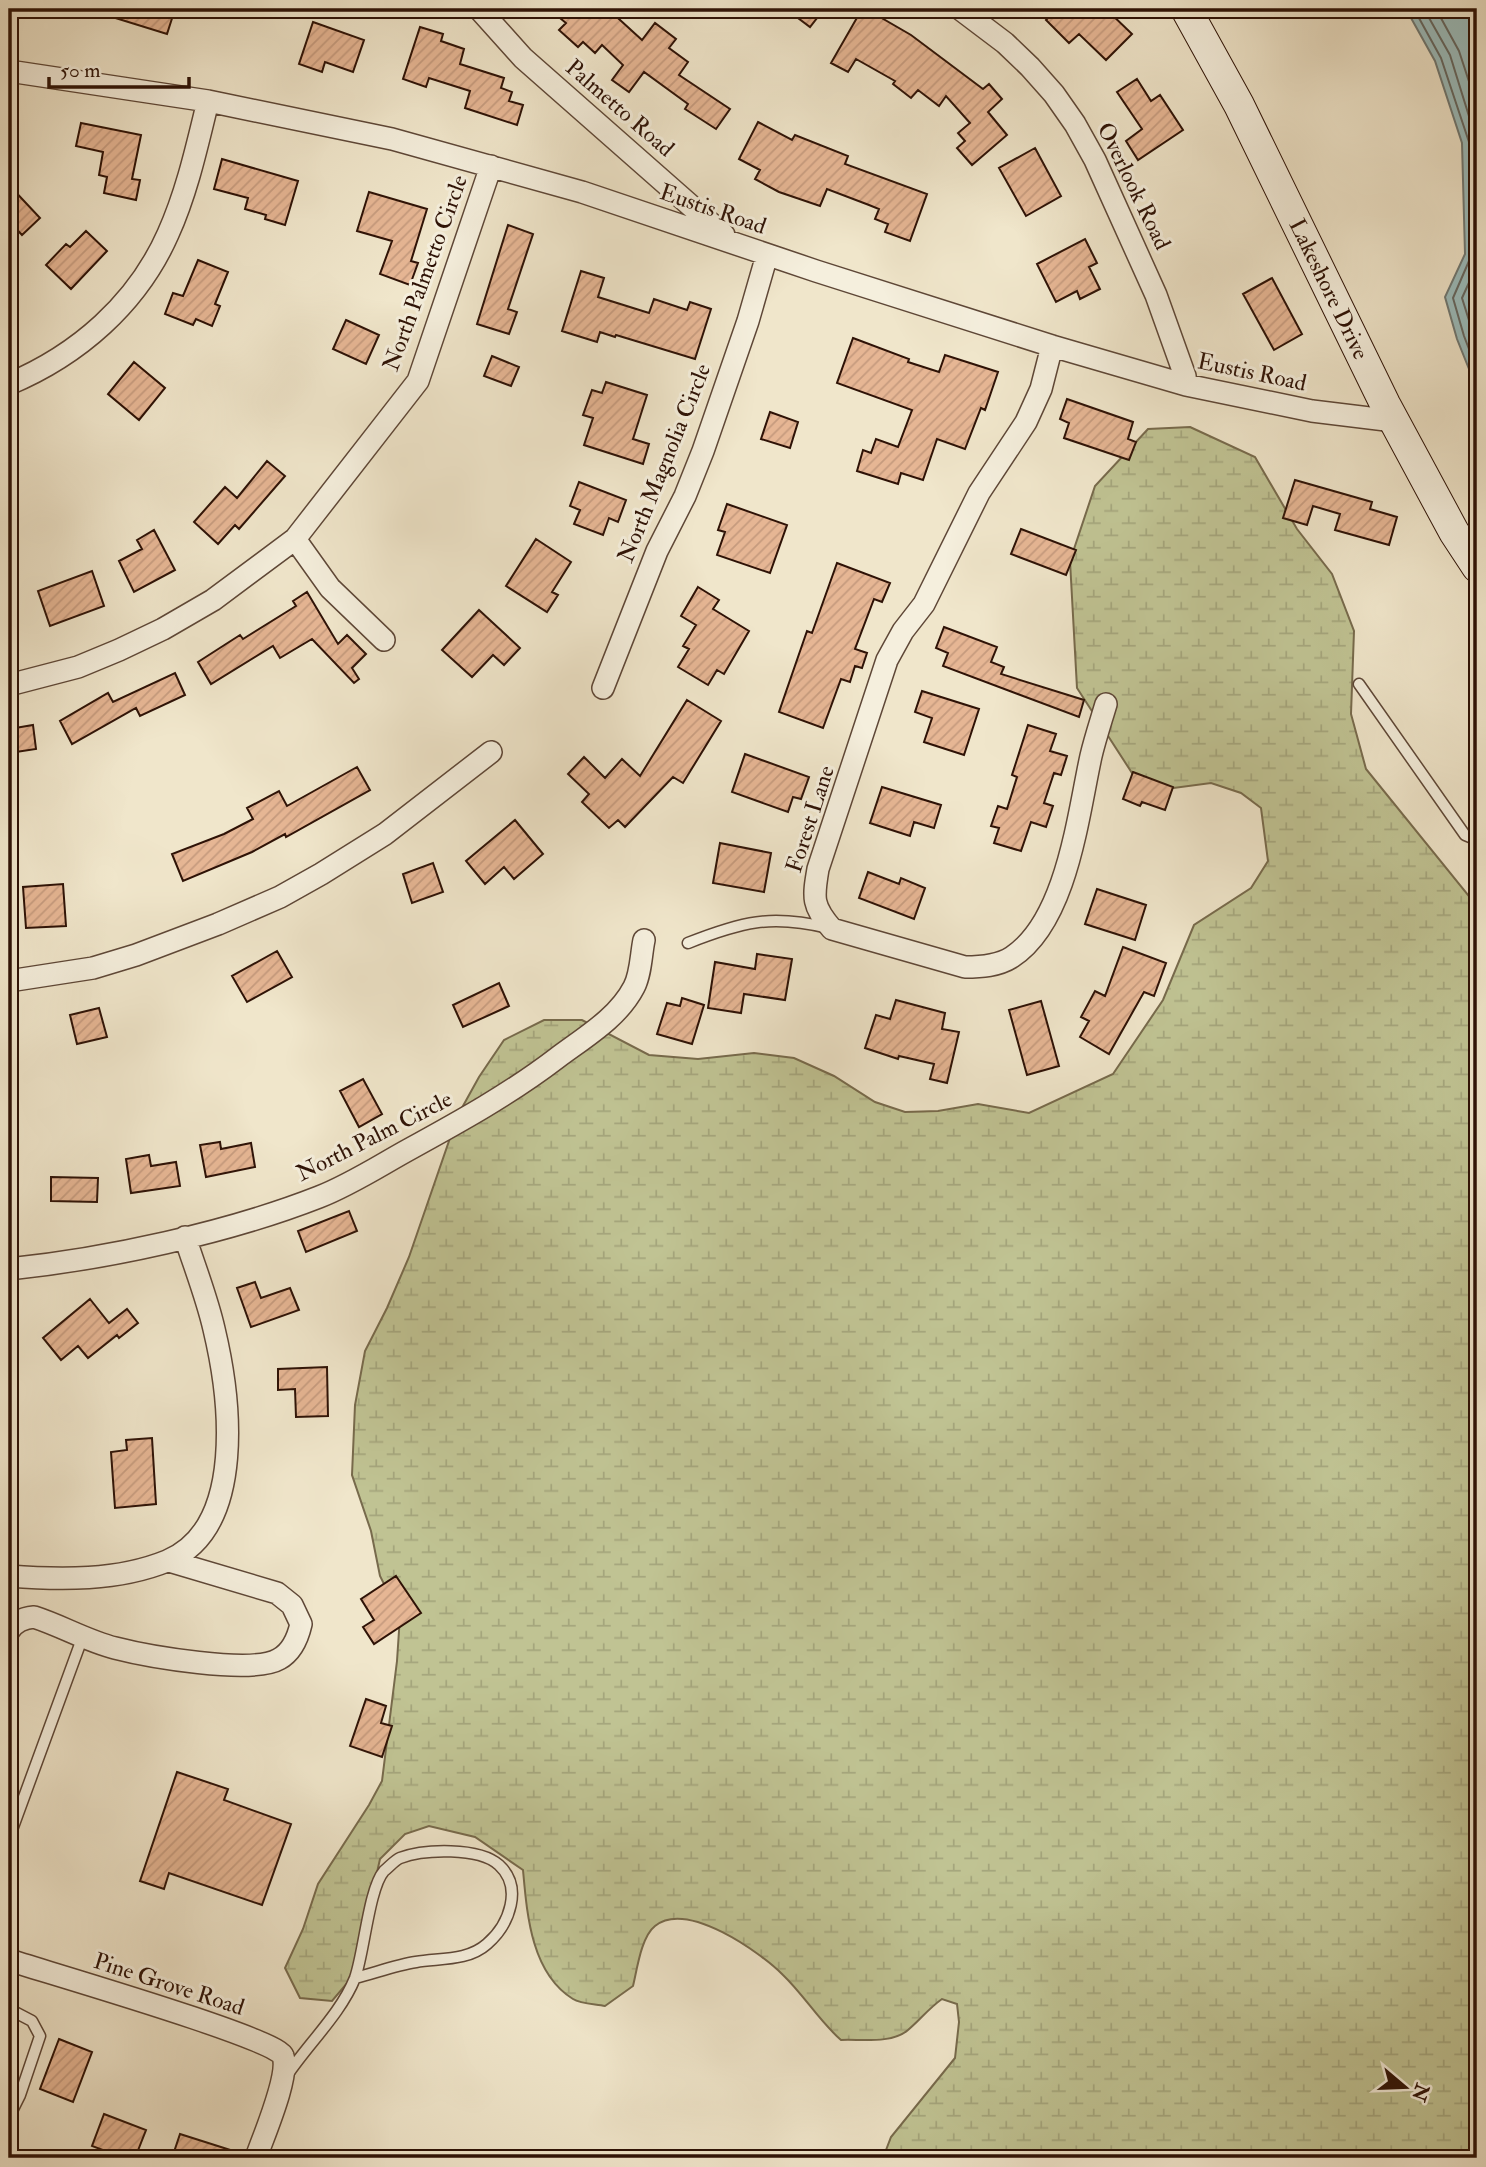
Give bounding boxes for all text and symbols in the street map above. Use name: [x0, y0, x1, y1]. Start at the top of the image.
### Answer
scale bar: [49, 46, 189, 90]
street label: Palmetto Road: [560, 53, 680, 163]
text: 50 m: [60, 57, 101, 84]
street label: Overlook Road: [1091, 118, 1177, 254]
street label: North Palmetto Circle: [376, 171, 474, 375]
street label: Eustis Road: [656, 177, 770, 241]
street label: Lakeshore Drive: [1282, 214, 1376, 364]
street label: Eustis Road: [1195, 346, 1309, 398]
street label: North Magnolia Circle: [611, 359, 717, 567]
street label: Forest Lane: [779, 761, 841, 876]
street label: North Palm Circle: [291, 1084, 457, 1188]
street label: Pine Grove Road: [90, 1946, 248, 2022]
north arrow: [1370, 2052, 1440, 2122]
text: N: [1406, 2079, 1435, 2105]

